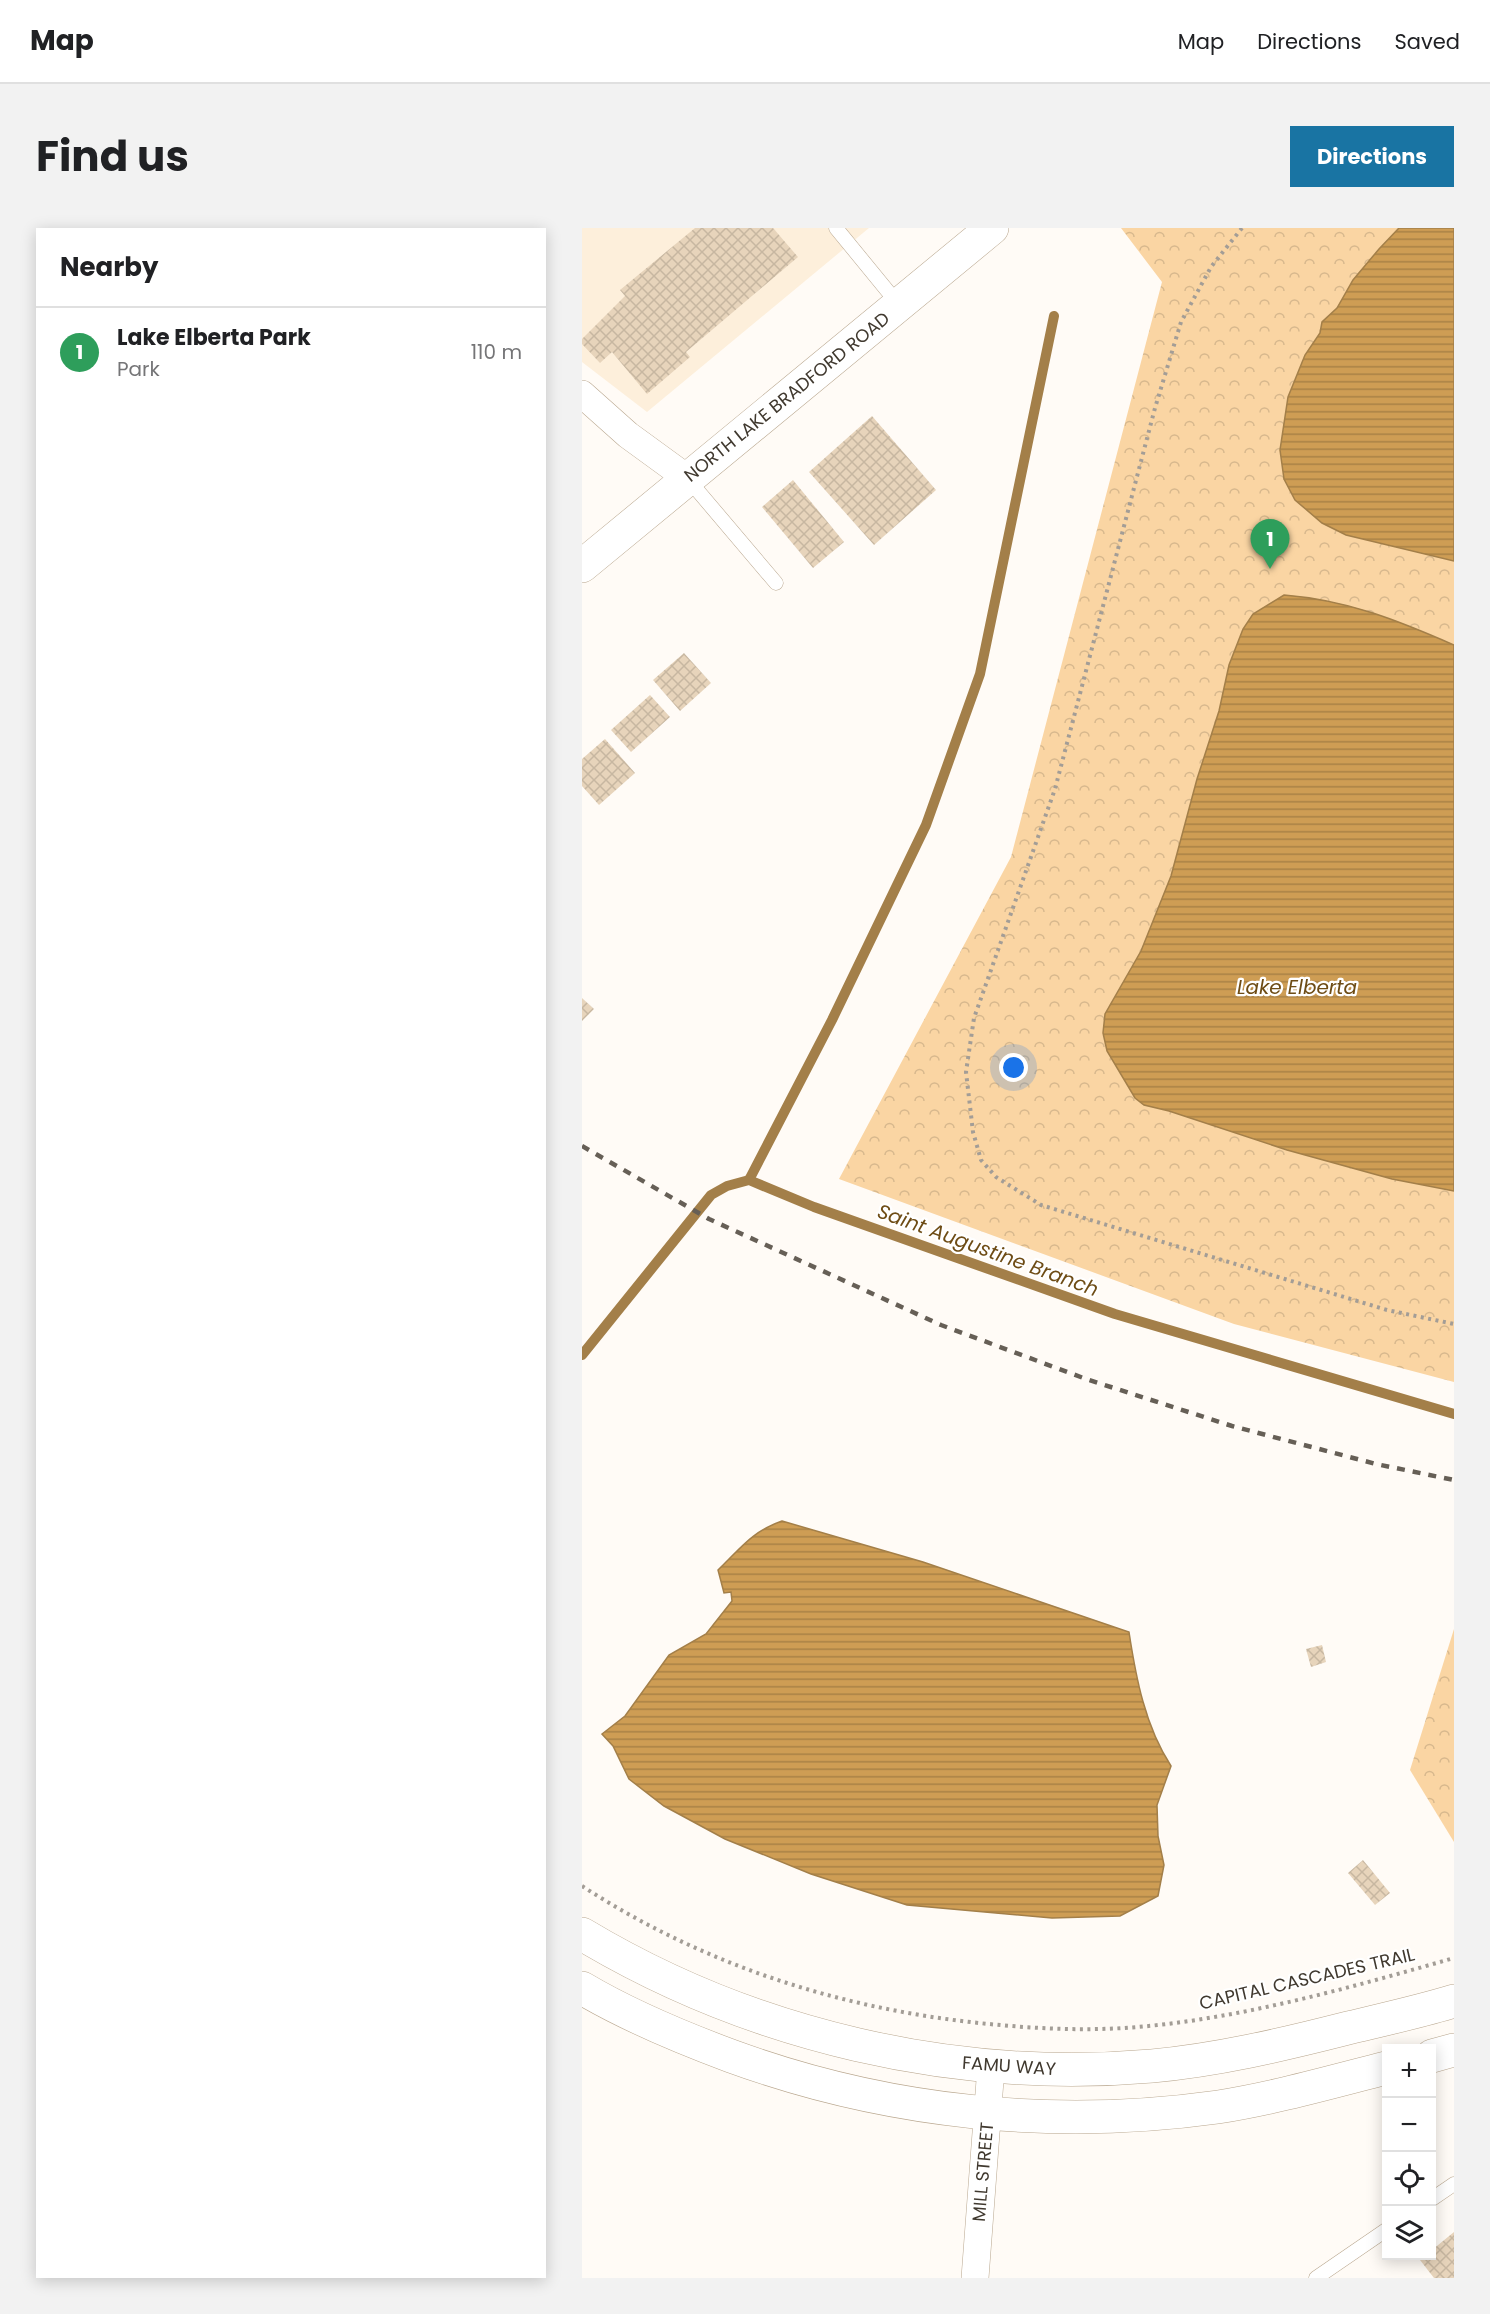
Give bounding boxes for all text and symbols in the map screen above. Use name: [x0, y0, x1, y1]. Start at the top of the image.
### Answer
text: Map: [30, 21, 94, 60]
text: Map: [1178, 27, 1224, 56]
text: Directions: [1257, 27, 1361, 56]
text: Saved: [1394, 27, 1460, 56]
button: Directions: [1290, 126, 1454, 187]
text: Find us: [36, 127, 189, 186]
text: Nearby: [60, 249, 158, 285]
street label: NORTH LAKE BRADFORD ROAD: [679, 306, 895, 487]
text: Lake Elberta Park: [117, 322, 311, 353]
text: 1: [76, 338, 83, 366]
text: 110 m: [471, 338, 522, 366]
text: Park: [117, 355, 160, 383]
pin: 1: [1250, 520, 1290, 569]
water label: Lake Elberta: [1237, 973, 1357, 1001]
your location: [999, 1053, 1028, 1082]
water label: Saint Augustine Branch: [874, 1197, 1102, 1303]
street label: CAPITAL CASCADES TRAIL: [1197, 1942, 1417, 2015]
map controls: [1382, 2044, 1436, 2260]
button: +: [1382, 2044, 1436, 2098]
street label: FAMU WAY: [961, 2050, 1057, 2081]
button: −: [1382, 2098, 1436, 2152]
street label: MILL STREET: [966, 2121, 999, 2223]
button: locate: [1382, 2152, 1436, 2206]
button: layers: [1382, 2206, 1436, 2260]

